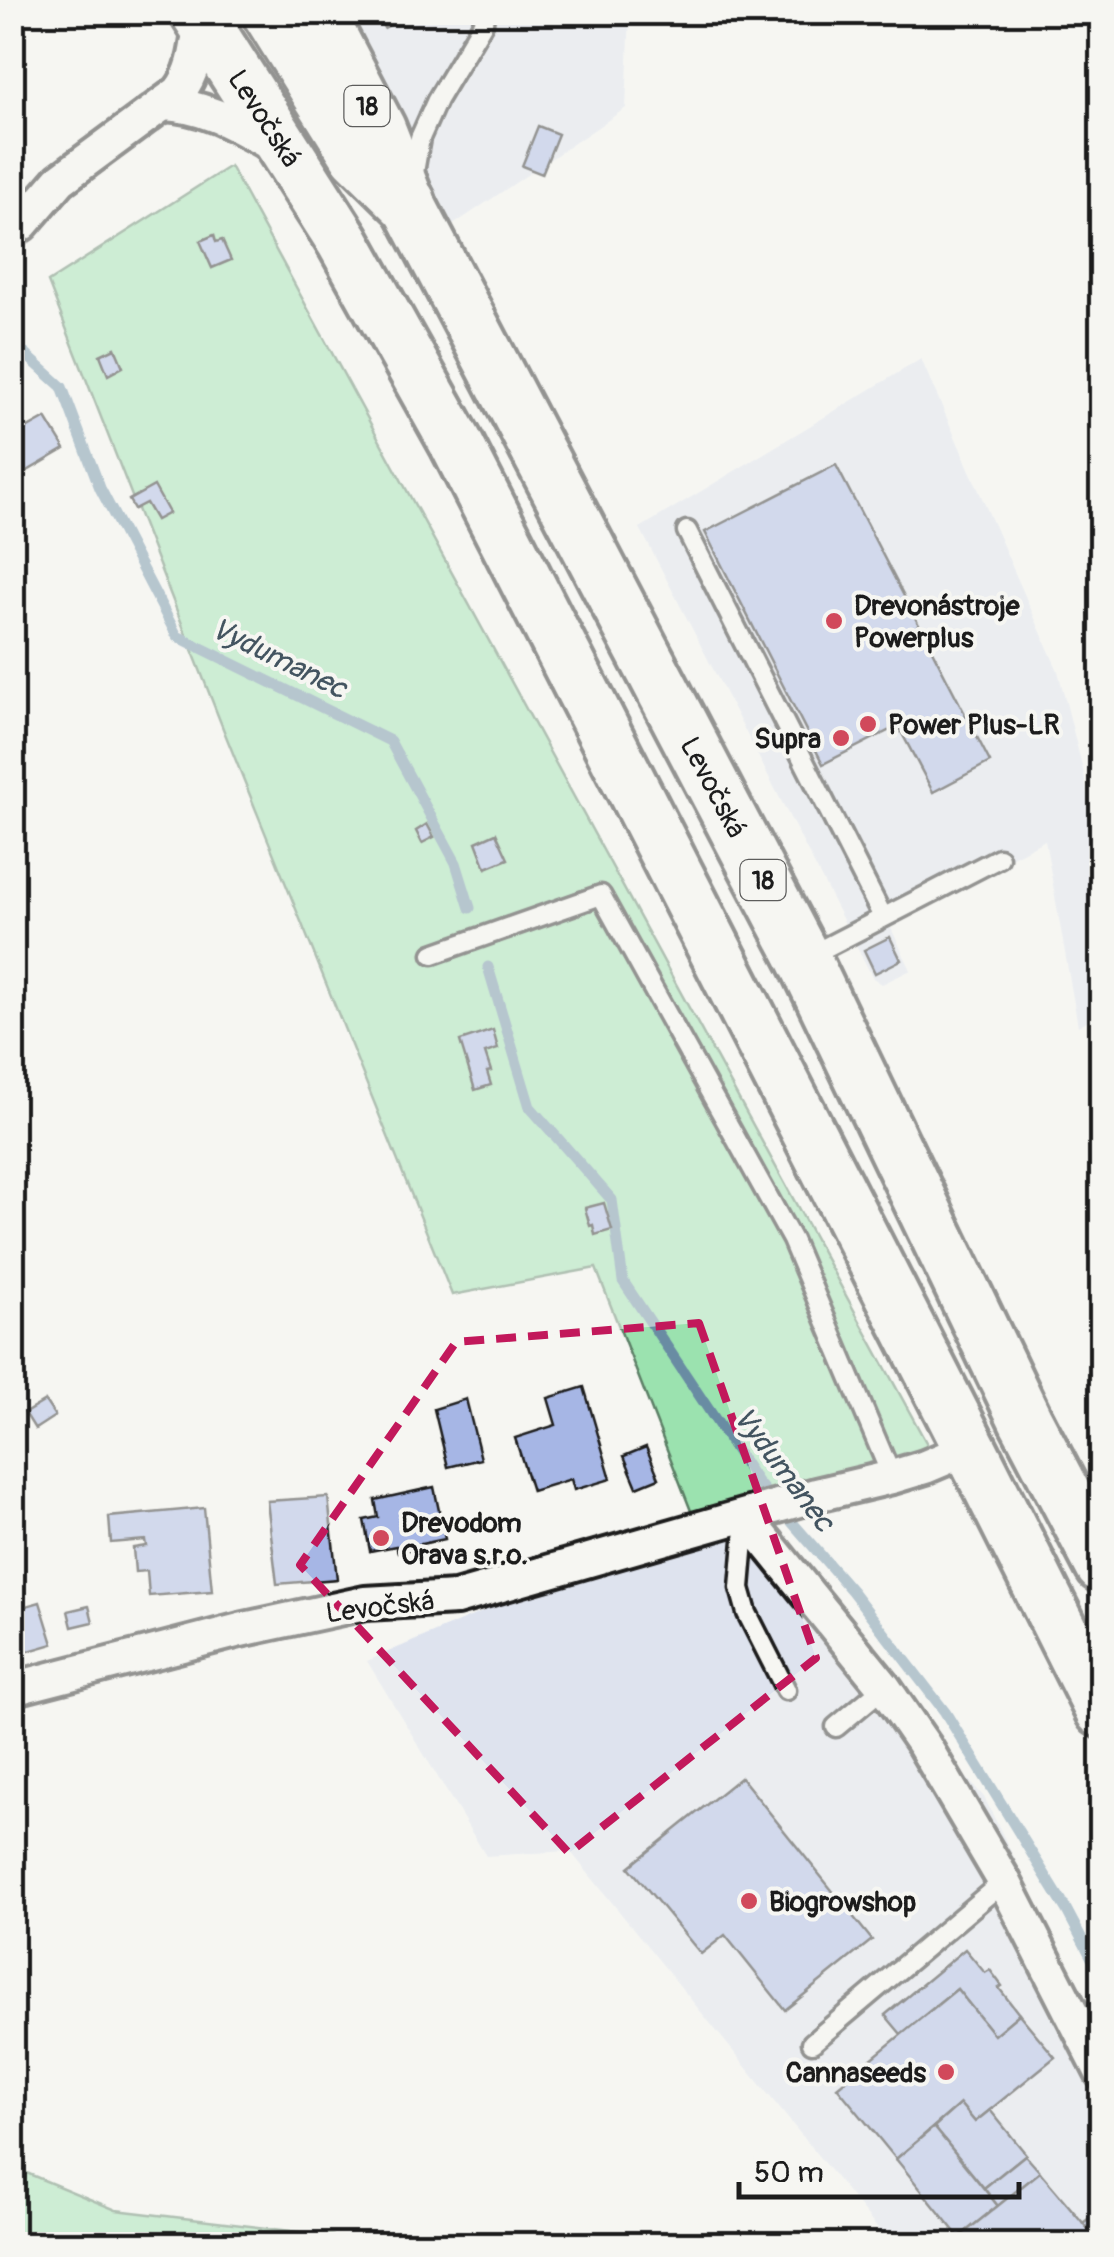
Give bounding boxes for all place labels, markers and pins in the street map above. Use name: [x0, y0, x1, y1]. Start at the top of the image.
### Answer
place label: Drevonástroje Powerplus: [854, 589, 1021, 656]
marker: Drevonástroje Powerplus: [823, 610, 845, 632]
place label: Power Plus-LR: [888, 708, 1060, 743]
marker: Power Plus-LR: [857, 713, 879, 735]
place label: Supra: [754, 722, 821, 757]
marker: Supra: [830, 727, 852, 749]
place label: Drevodom Orava s.r.o.: [401, 1506, 528, 1573]
marker: Drevodom Orava s.r.o.: [370, 1527, 392, 1549]
place label: Biogrowshop: [769, 1885, 916, 1920]
marker: Biogrowshop: [738, 1890, 760, 1912]
place label: Cannaseeds: [785, 2056, 926, 2091]
marker: Cannaseeds: [935, 2061, 957, 2083]

